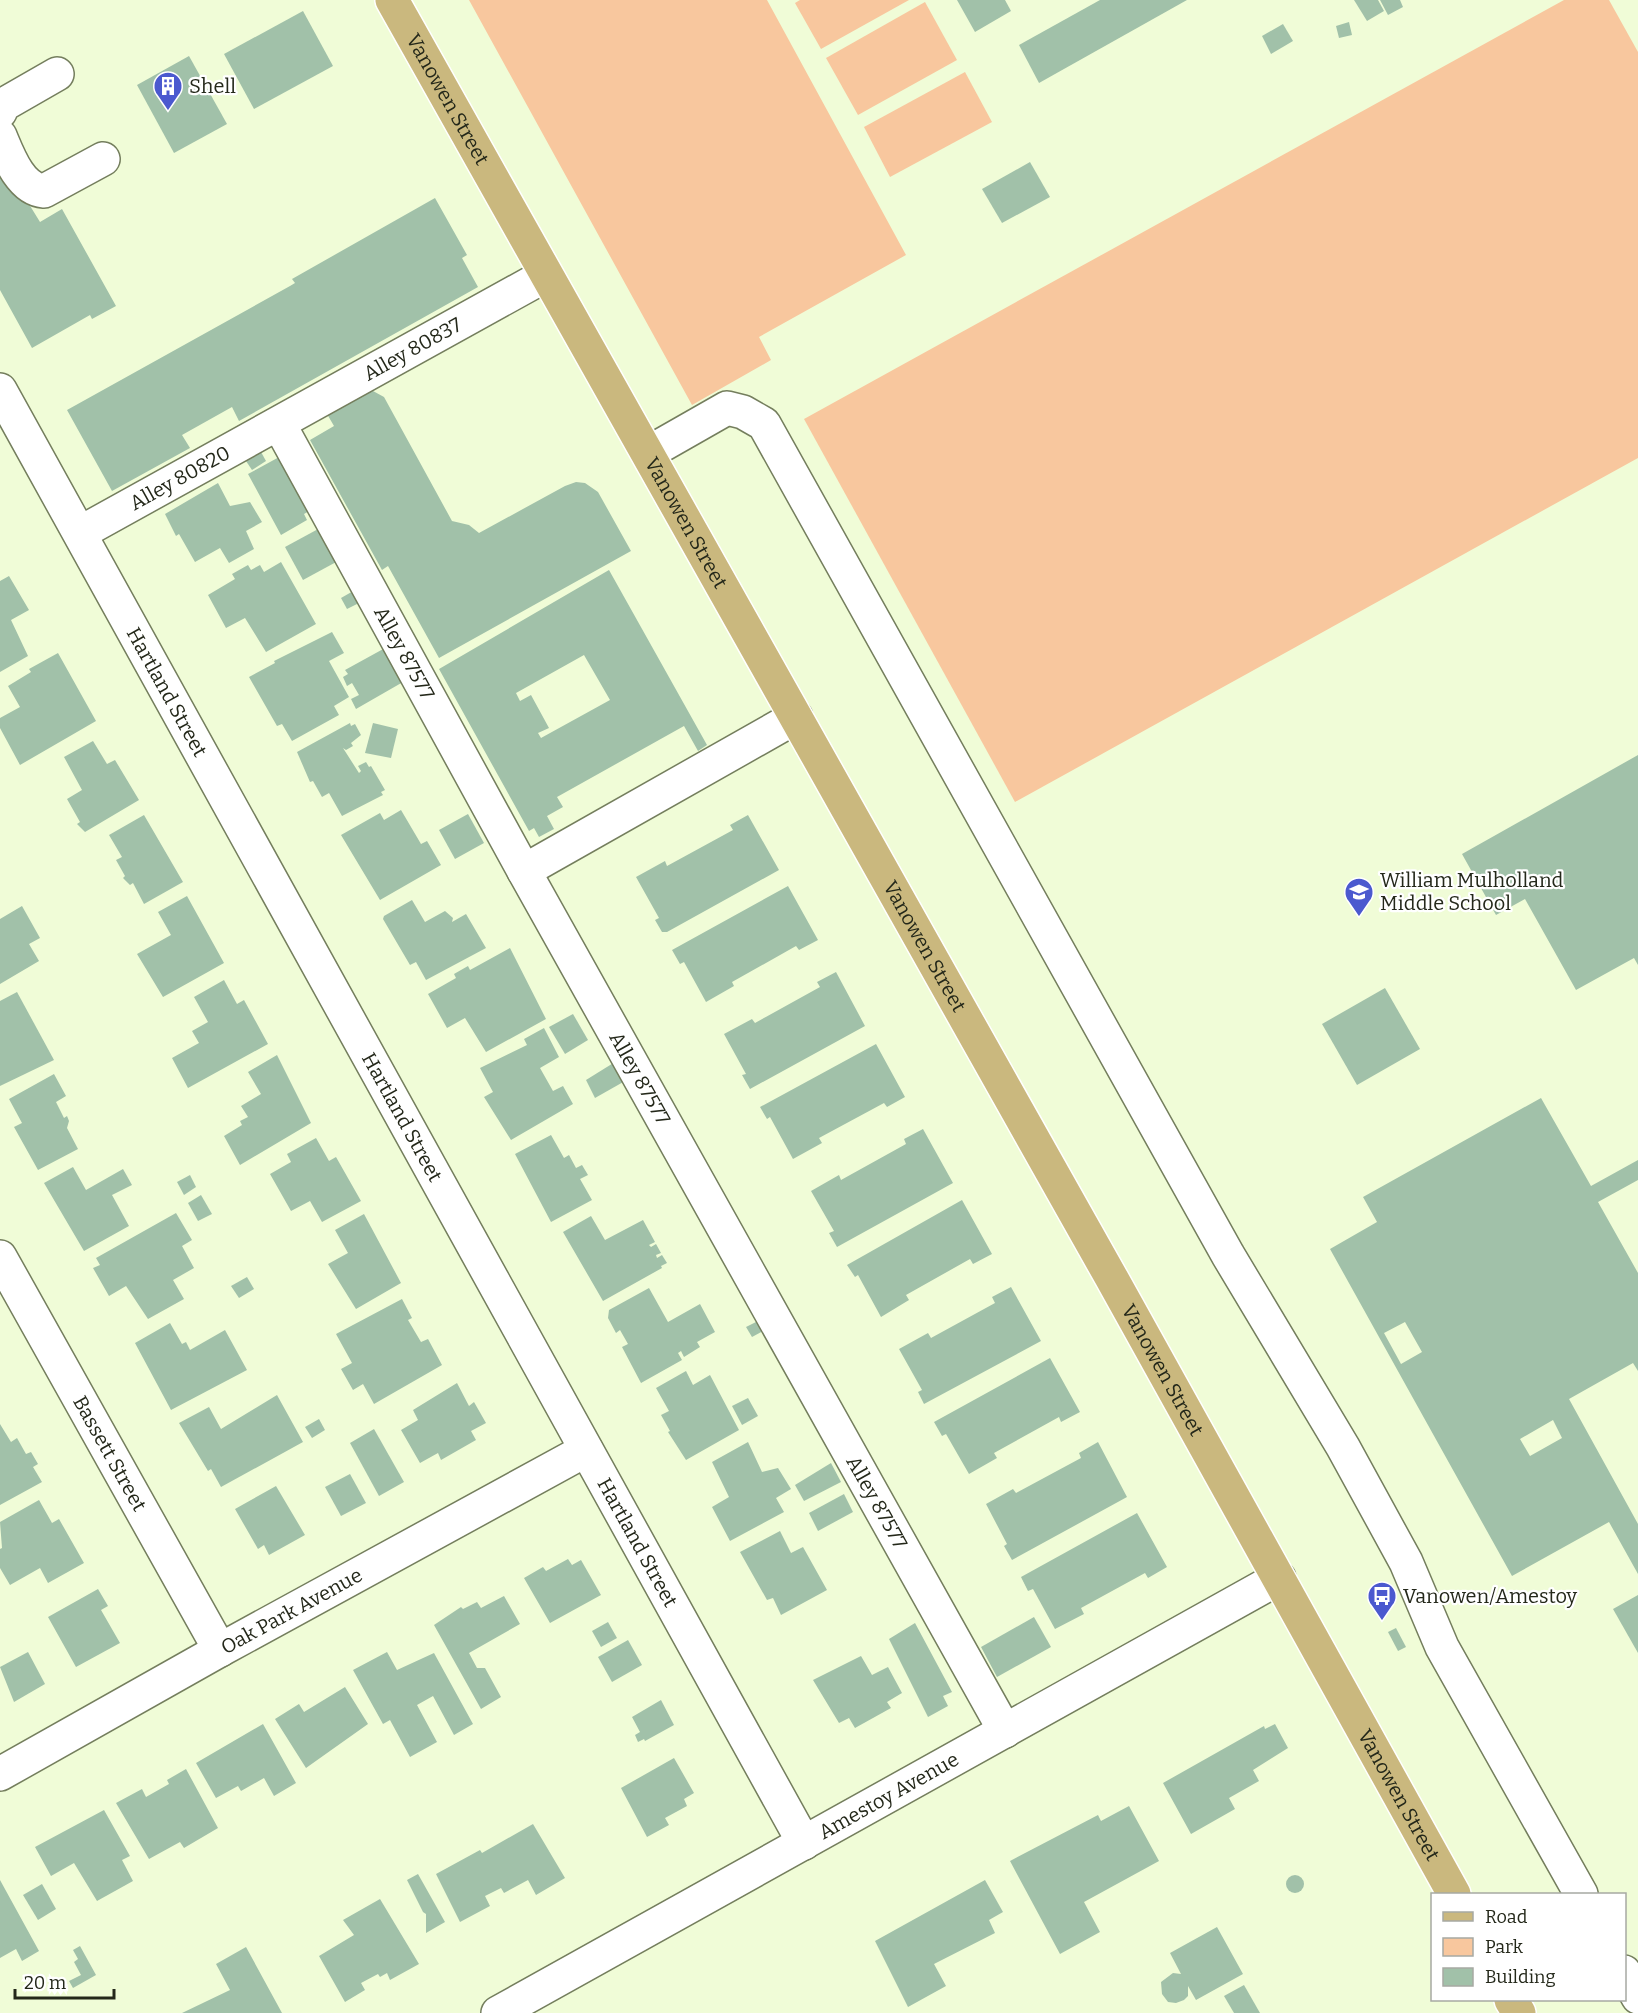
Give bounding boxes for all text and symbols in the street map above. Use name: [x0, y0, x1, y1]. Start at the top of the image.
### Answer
street label: Vanowen Street: [401, 30, 494, 169]
building icon: Shell: [152, 70, 184, 112]
place label: Shell: [189, 74, 236, 98]
street label: Alley 80837: [359, 312, 466, 386]
street label: Alley 80820: [125, 440, 234, 515]
street label: Vanowen Street: [640, 453, 733, 593]
street label: Alley 87577: [369, 602, 440, 704]
street label: Hartland Street: [122, 623, 212, 761]
place label: William Mulholland Middle School: [1380, 868, 1564, 915]
school or university icon: William Mulholland Middle School: [1343, 876, 1375, 918]
street label: Vanowen Street: [878, 877, 971, 1016]
street label: Alley 87577: [604, 1027, 675, 1129]
street label: Hartland Street: [357, 1048, 448, 1186]
street label: Vanowen Street: [1117, 1300, 1209, 1440]
street label: Bassett Street: [68, 1391, 152, 1515]
street label: Alley 87577: [842, 1452, 913, 1553]
street label: Hartland Street: [592, 1474, 683, 1611]
street label: Oak Park Avenue: [217, 1563, 366, 1659]
bus stop icon: Vanowen/Amestoy: [1366, 1580, 1398, 1622]
place label: Vanowen/Amestoy: [1403, 1584, 1578, 1608]
street label: Vanowen Street: [1353, 1725, 1445, 1865]
street label: Amestoy Avenue: [814, 1747, 963, 1844]
legend: [1431, 1893, 1626, 2001]
text: Road: [1485, 1906, 1528, 1928]
text: Park: [1485, 1936, 1524, 1958]
scale bar: [15, 1962, 114, 2000]
text: Building: [1485, 1966, 1556, 1988]
text: 20 m: [24, 1972, 66, 1994]

